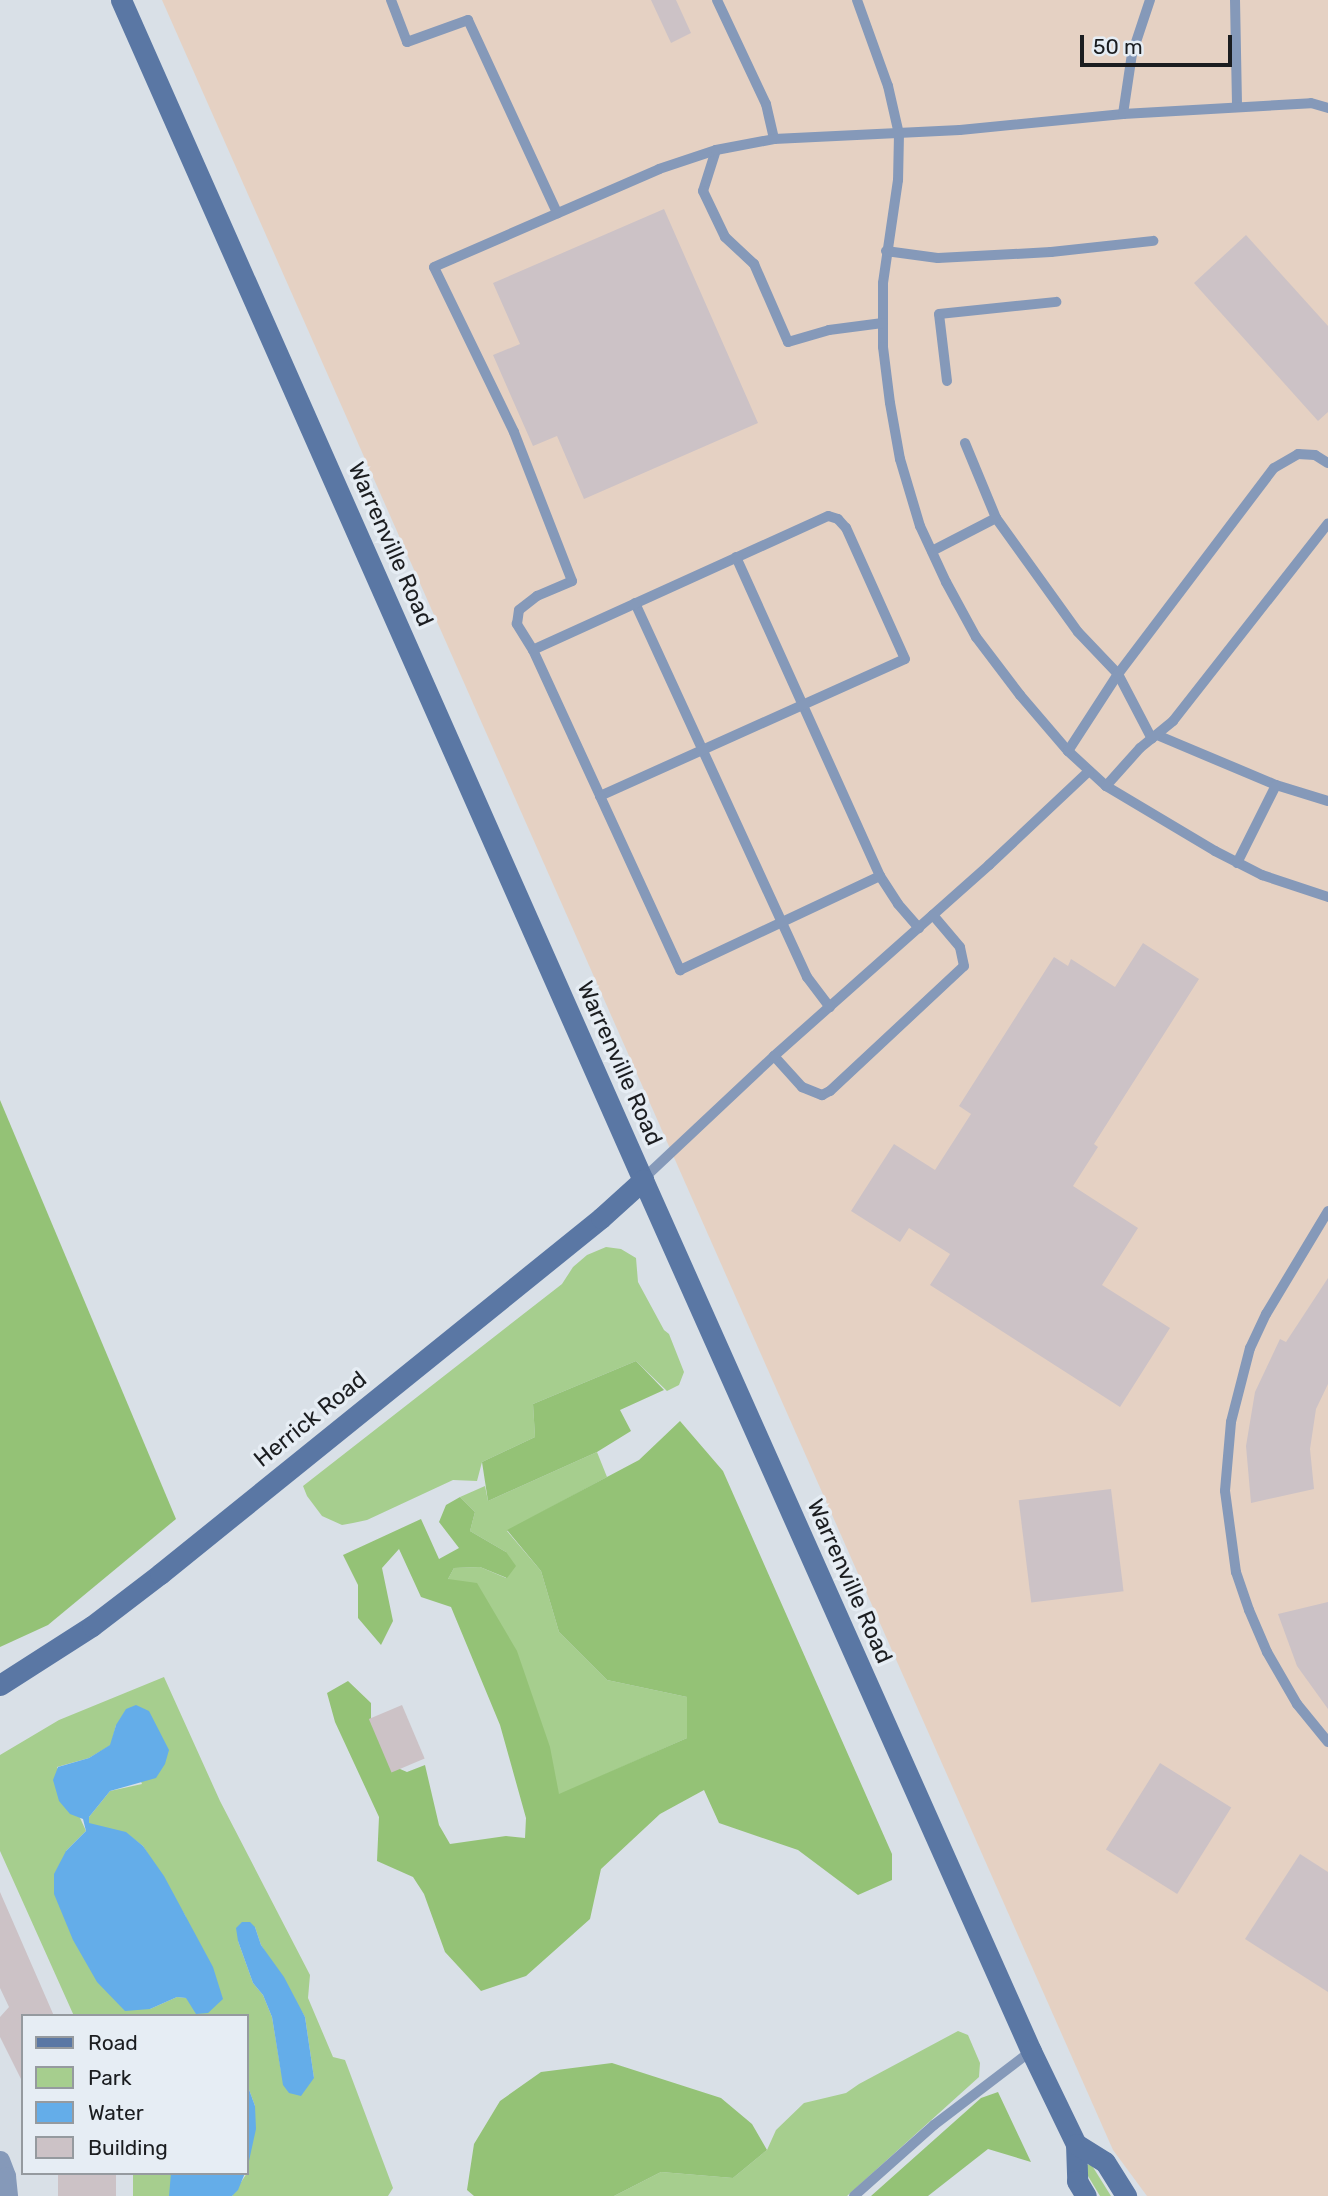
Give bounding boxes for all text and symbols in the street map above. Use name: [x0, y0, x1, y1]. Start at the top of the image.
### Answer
scale bar: [1083, 21, 1235, 65]
text: 50 m: [1093, 34, 1143, 59]
street label: Warrenville Road: [342, 458, 440, 630]
street label: Warrenville Road: [571, 977, 669, 1149]
street label: Herrick Road: [248, 1365, 372, 1473]
street label: Warrenville Road: [801, 1495, 899, 1667]
legend: [21, 2014, 248, 2175]
text: Road: [88, 2030, 138, 2055]
text: Park: [88, 2065, 132, 2090]
text: Water: [88, 2100, 144, 2125]
text: Building: [88, 2135, 168, 2160]

